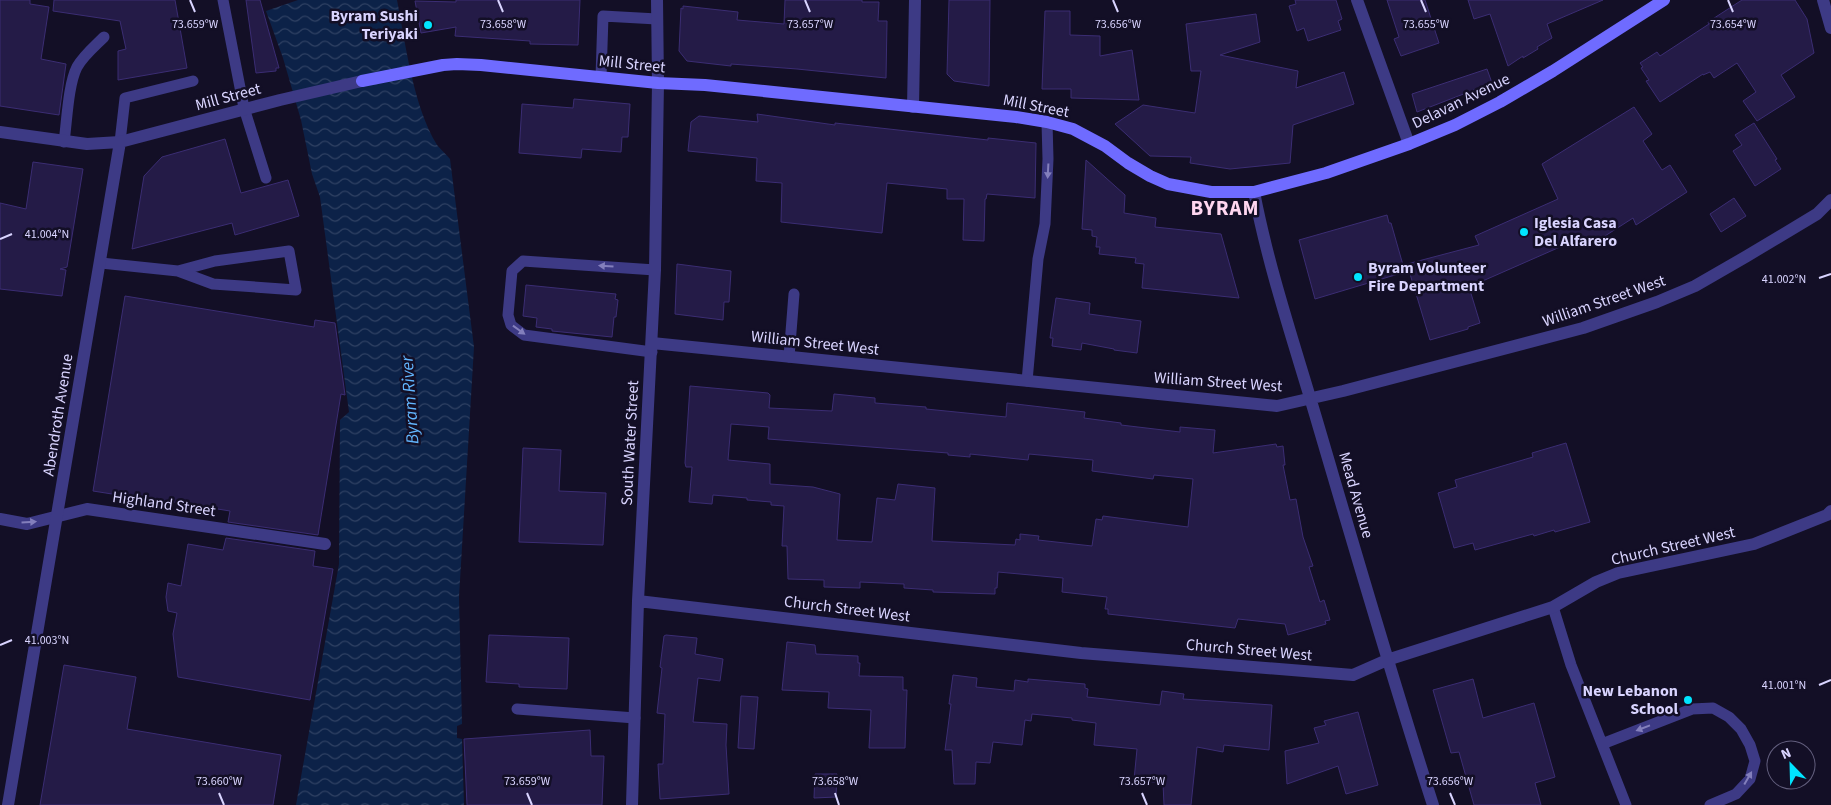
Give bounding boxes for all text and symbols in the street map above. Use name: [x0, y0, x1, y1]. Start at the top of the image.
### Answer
place label: Byram Sushi Teriyaki: [330, 5, 418, 45]
text: 73.659°W: [172, 16, 219, 33]
text: 73.658°W: [480, 16, 527, 33]
text: 73.657°W: [787, 16, 834, 33]
text: 73.656°W: [1095, 16, 1142, 33]
text: 73.655°W: [1403, 16, 1450, 33]
text: 73.654°W: [1710, 16, 1757, 33]
marker: Byram Sushi Teriyaki: [422, 19, 434, 31]
street label: Mill Street: [598, 50, 667, 79]
street label: Delavan Avenue: [1408, 68, 1514, 134]
street label: Mill Street: [193, 78, 264, 116]
street label: Mill Street: [1001, 89, 1072, 123]
one-way arrow: [1043, 163, 1051, 179]
district label: BYRAM: [1190, 193, 1260, 223]
place label: Iglesia Casa Del Alfarero: [1534, 212, 1617, 252]
text: 41.004°N: [25, 226, 69, 243]
marker: Iglesia Casa Del Alfarero: [1518, 226, 1530, 238]
place label: Byram Volunteer Fire Department: [1368, 257, 1487, 297]
one-way arrow: [598, 262, 614, 270]
street label: William Street West: [1540, 269, 1669, 332]
marker: Byram Volunteer Fire Department: [1352, 271, 1364, 283]
text: 41.002°N: [1762, 271, 1806, 288]
one-way arrow: [512, 325, 525, 336]
street label: William Street West: [750, 325, 881, 361]
street label: Abendroth Avenue: [37, 352, 79, 478]
water label: Byram River: [394, 354, 426, 445]
street label: William Street West: [1153, 367, 1284, 398]
street label: South Water Street: [616, 379, 644, 506]
street label: Mead Avenue: [1333, 449, 1379, 541]
street label: Highland Street: [111, 486, 218, 522]
one-way arrow: [21, 518, 37, 526]
street label: Church Street West: [1609, 521, 1738, 571]
street label: Church Street West: [783, 590, 912, 628]
text: 41.003°N: [25, 632, 69, 649]
street label: Church Street West: [1185, 634, 1314, 667]
text: 41.001°N: [1762, 677, 1806, 694]
place label: New Lebanon School: [1583, 680, 1678, 720]
marker: New Lebanon School: [1682, 694, 1694, 706]
one-way arrow: [1636, 725, 1651, 732]
north arrow: [1766, 740, 1816, 790]
text: N: [1778, 743, 1795, 765]
one-way arrow: [1744, 771, 1752, 786]
text: 73.660°W: [196, 773, 243, 790]
text: 73.659°W: [504, 773, 551, 790]
text: 73.658°W: [812, 773, 859, 790]
text: 73.657°W: [1119, 773, 1166, 790]
text: 73.656°W: [1427, 773, 1474, 790]

